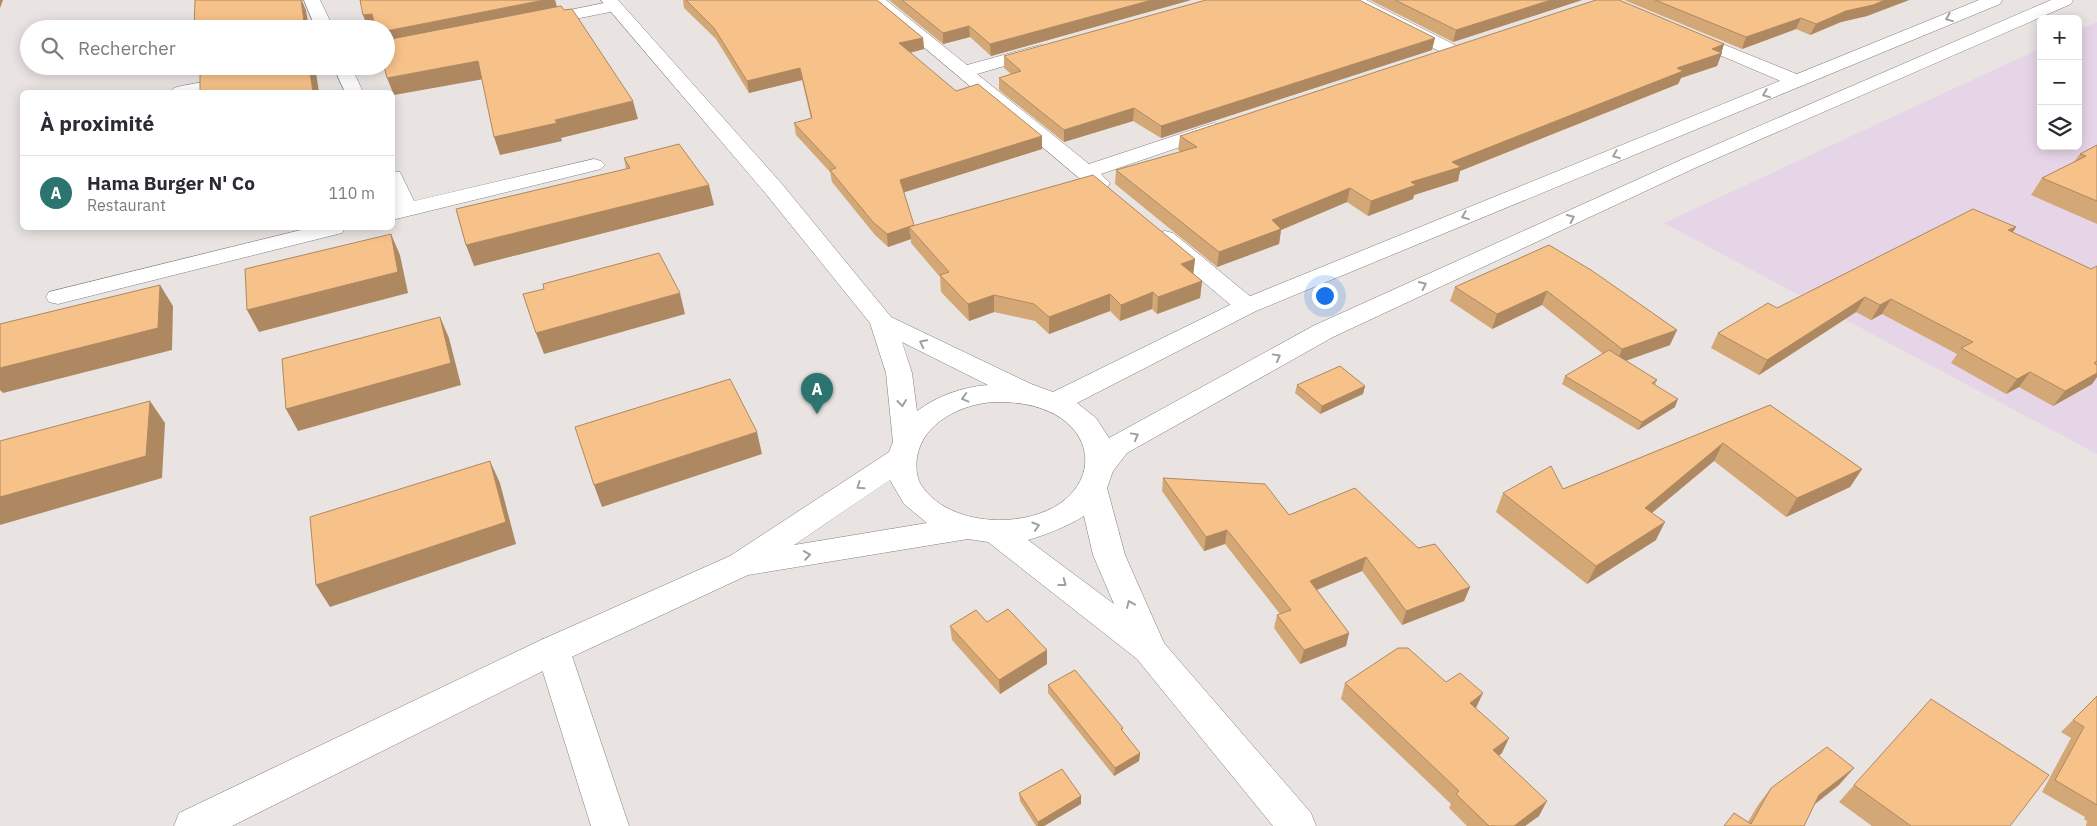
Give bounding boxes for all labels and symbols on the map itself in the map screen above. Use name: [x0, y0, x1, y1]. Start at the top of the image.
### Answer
one-way arrow: [1945, 12, 1954, 23]
one-way arrow: [1762, 87, 1771, 98]
one-way arrow: [1612, 149, 1621, 159]
one-way arrow: [1461, 210, 1470, 221]
one-way arrow: [1566, 213, 1575, 224]
one-way arrow: [1418, 281, 1427, 292]
your location: [1312, 283, 1338, 309]
one-way arrow: [920, 339, 929, 349]
one-way arrow: [1272, 353, 1281, 363]
pin: A: [801, 373, 833, 414]
one-way arrow: [962, 392, 970, 402]
one-way arrow: [896, 399, 907, 407]
one-way arrow: [1130, 432, 1139, 442]
one-way arrow: [856, 480, 866, 489]
one-way arrow: [1032, 521, 1040, 531]
one-way arrow: [802, 550, 811, 560]
one-way arrow: [1057, 577, 1067, 586]
one-way arrow: [1126, 600, 1137, 609]

